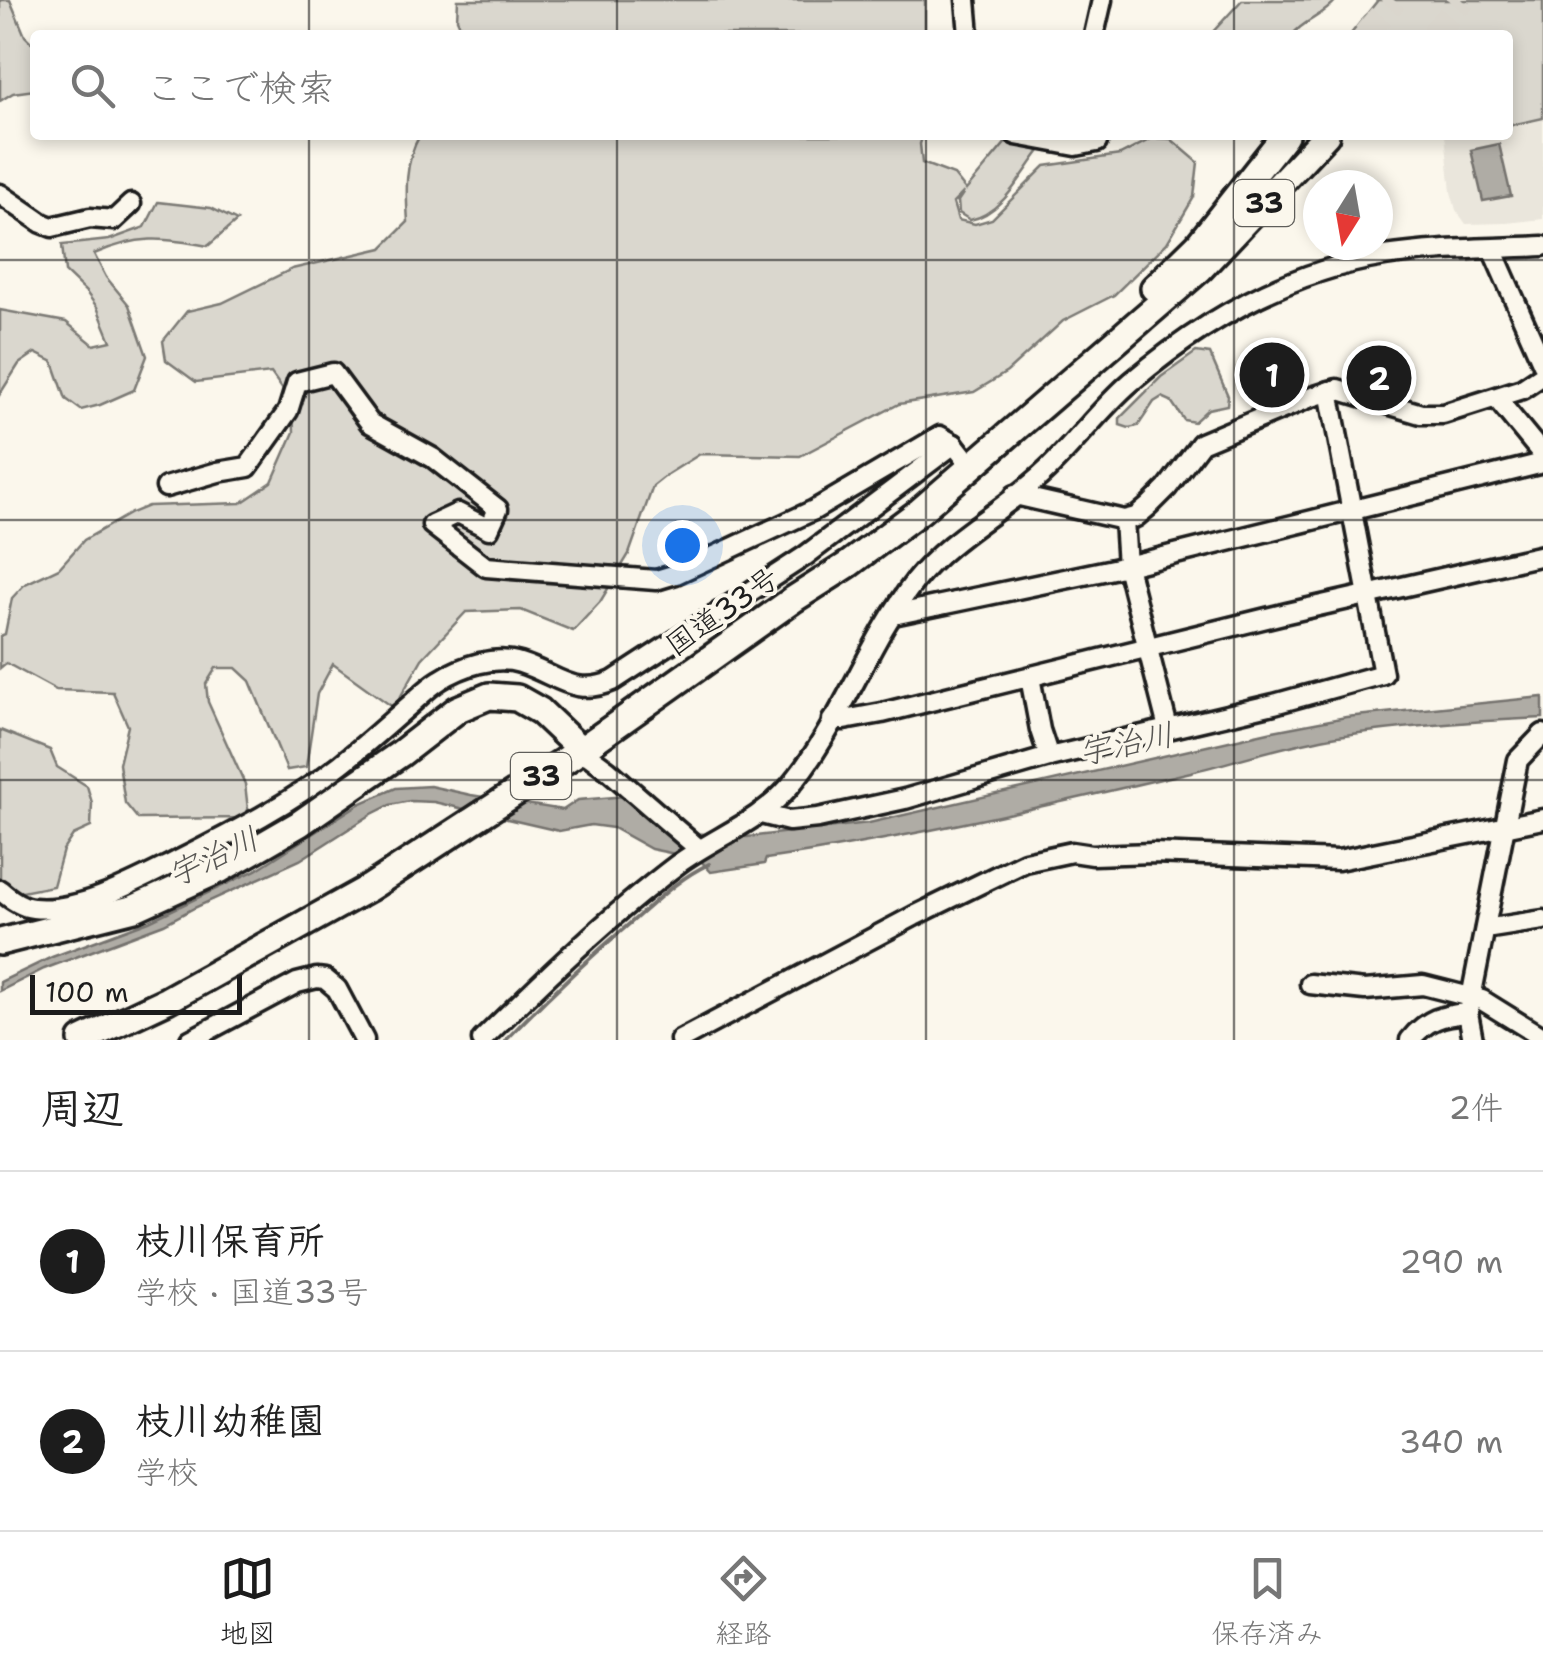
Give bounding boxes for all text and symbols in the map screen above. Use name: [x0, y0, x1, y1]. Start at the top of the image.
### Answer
search box: [30, 30, 1513, 140]
icon: search: [65, 58, 120, 113]
text: ここで検索: [145, 62, 335, 113]
north arrow: [1303, 170, 1393, 260]
road number: 33: [1234, 180, 1294, 226]
pin: 1: [1240, 338, 1304, 412]
pin: 2: [1346, 340, 1412, 416]
your location: [657, 520, 708, 571]
street label: 国道33号: [657, 557, 787, 665]
water label: 宇治川: [1075, 712, 1177, 774]
road number: 33: [511, 753, 571, 799]
water label: 宇治川: [160, 816, 266, 896]
scale bar: [30, 970, 242, 1014]
text: 100 m: [45, 973, 129, 1011]
text: 周辺: [40, 1080, 124, 1136]
text: 2件: [1449, 1086, 1503, 1129]
text: 枝川保育所: [135, 1215, 325, 1266]
text: 1: [65, 1240, 80, 1283]
text: 290 m: [1400, 1240, 1503, 1283]
text: 学校 · 国道33号: [135, 1270, 369, 1313]
text: 枝川幼稚園: [135, 1395, 325, 1446]
text: 2: [61, 1420, 84, 1463]
text: 340 m: [1399, 1420, 1503, 1463]
text: 学校: [135, 1450, 199, 1493]
tab: 地図: [220, 1551, 276, 1652]
tab: 経路: [715, 1551, 771, 1652]
tab: 保存済み: [1211, 1551, 1323, 1652]

